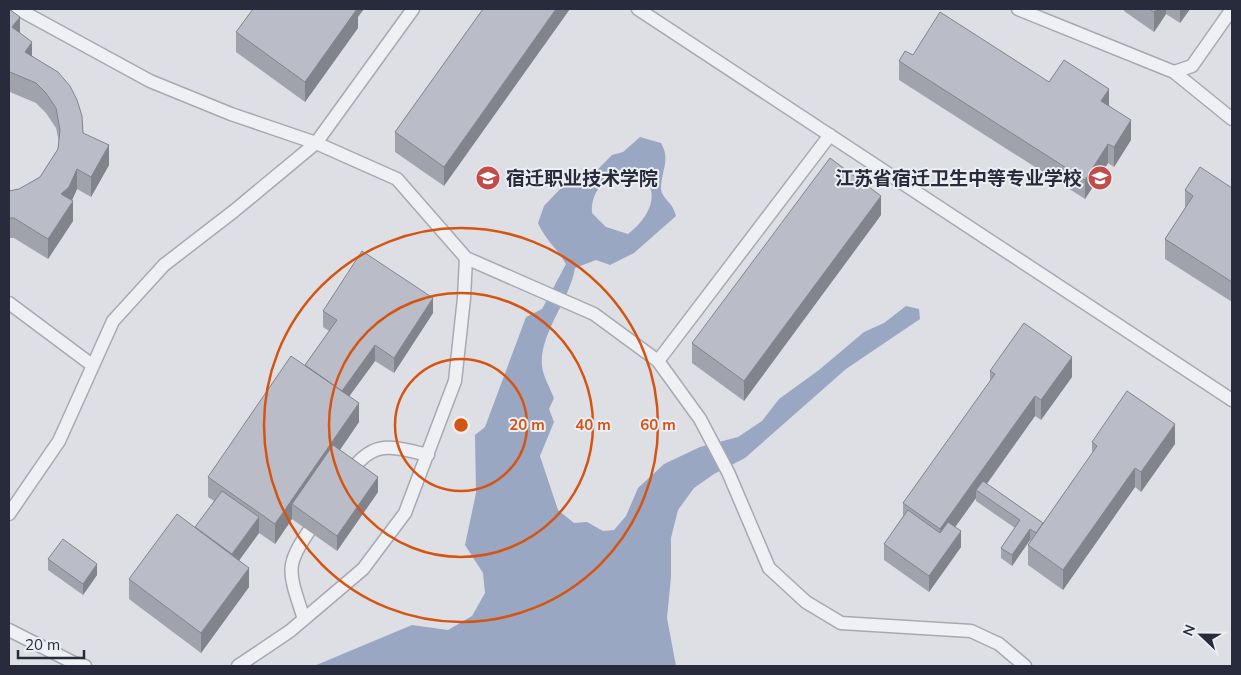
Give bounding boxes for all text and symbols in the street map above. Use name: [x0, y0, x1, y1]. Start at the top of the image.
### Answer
school or university icon: 宿迁职业技术学院: [475, 165, 501, 191]
school or university icon: 江苏省宿迁卫生中等专业学校: [1087, 165, 1113, 191]
place label: 宿迁职业技术学院: [506, 166, 658, 190]
place label: 江苏省宿迁卫生中等专业学校: [835, 166, 1082, 190]
text: 20 m: [509, 415, 545, 434]
text: 40 m: [575, 415, 611, 434]
text: 60 m: [640, 415, 676, 434]
centre of rings: [452, 416, 470, 434]
north arrow: [1176, 610, 1226, 660]
text: N: [1179, 622, 1199, 638]
scale bar: [18, 628, 84, 660]
text: 20 m: [25, 635, 60, 654]

